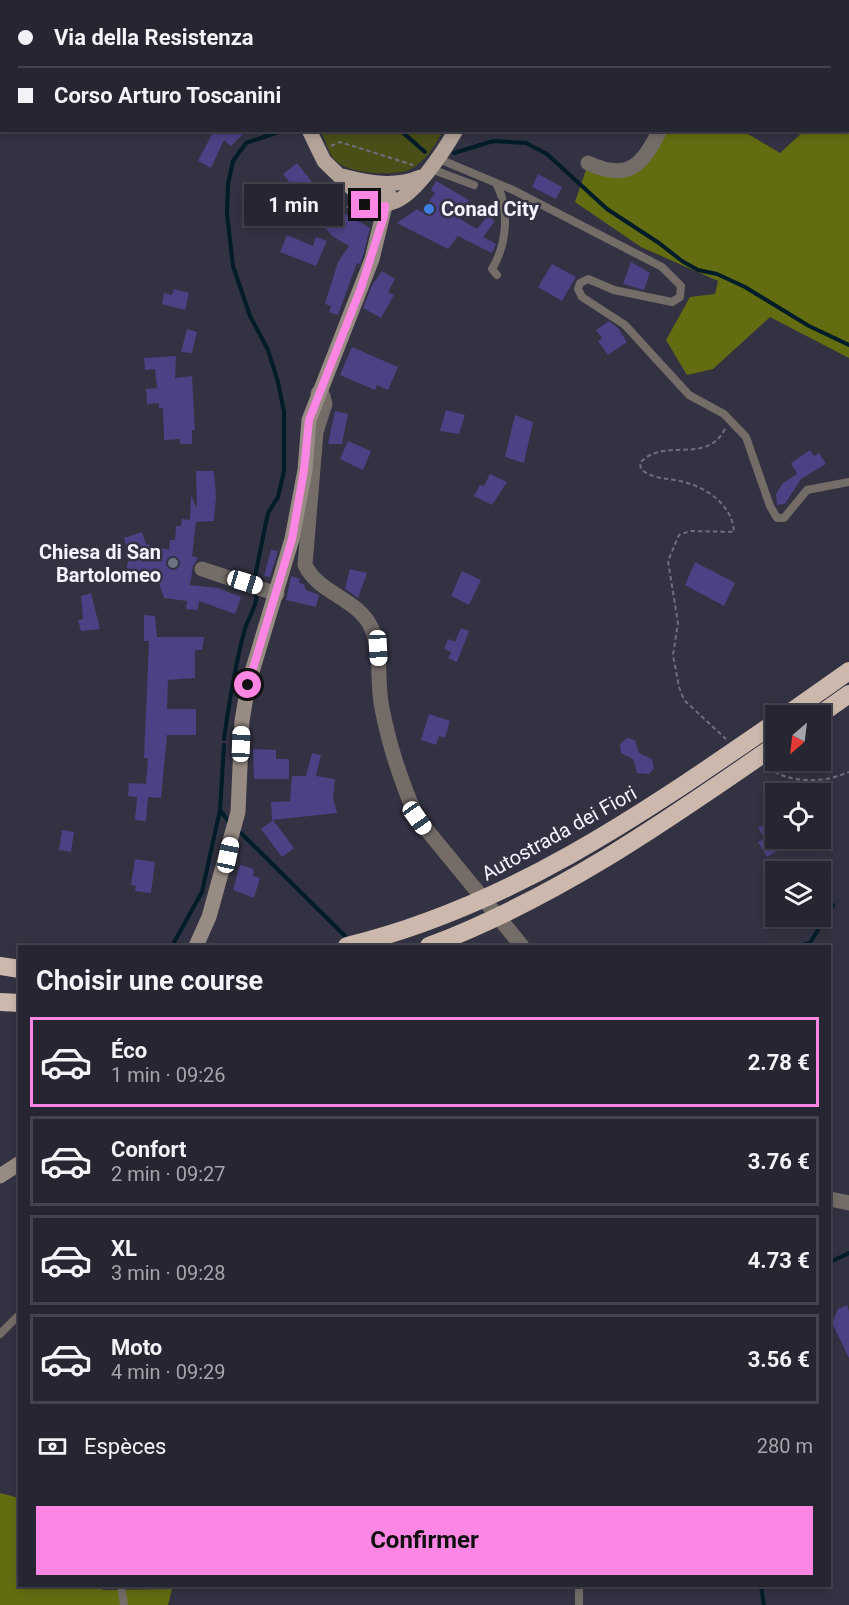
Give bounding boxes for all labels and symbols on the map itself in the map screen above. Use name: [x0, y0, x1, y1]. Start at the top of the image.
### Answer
callout: 1 min: [245, 184, 344, 226]
route end: [351, 191, 378, 218]
place label: Conad City: [441, 197, 540, 221]
marker: Conad City: [422, 202, 436, 216]
place label: Chiesa di San Bartolomeo: [39, 540, 161, 587]
marker: Chiesa di San Bartolomeo: [166, 556, 180, 570]
car: [225, 568, 265, 596]
car: [368, 630, 388, 666]
route start: [234, 671, 261, 698]
north arrow: [765, 705, 831, 771]
car: [231, 726, 251, 762]
street label: Autostrada dei Fiori: [477, 780, 641, 886]
car: [399, 798, 435, 838]
car: [215, 836, 241, 874]

